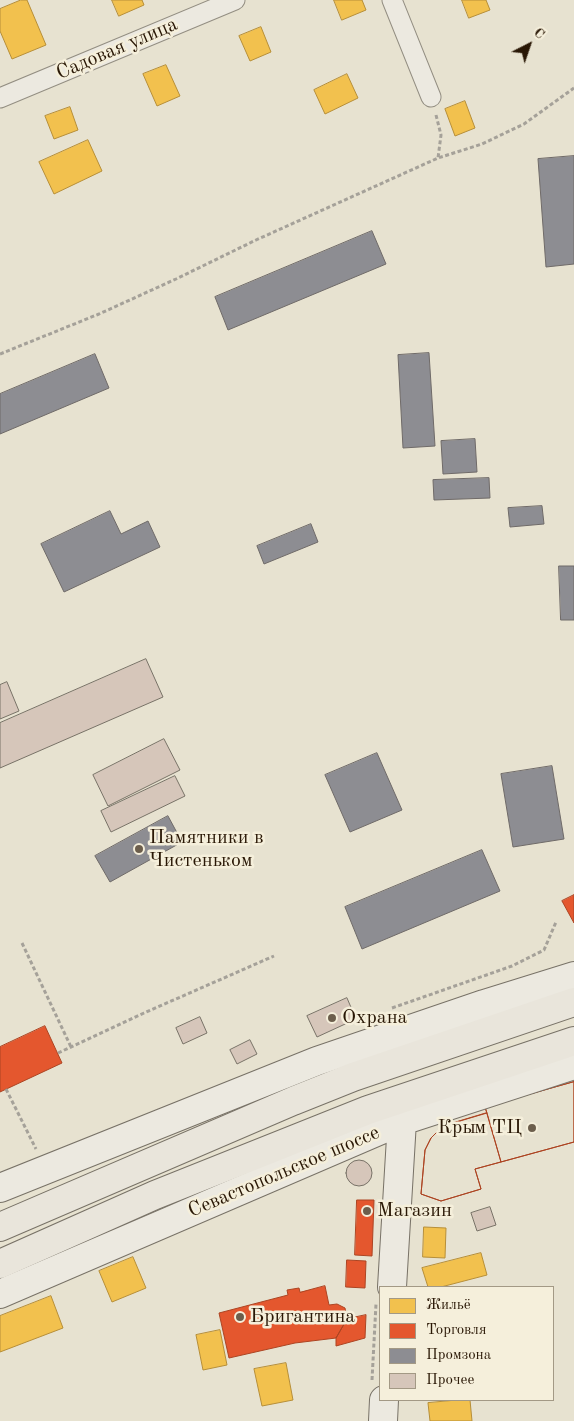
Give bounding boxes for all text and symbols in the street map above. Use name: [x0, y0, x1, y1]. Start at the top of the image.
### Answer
street label: Садовая улица: [53, 13, 181, 85]
north arrow: [504, 20, 554, 70]
text: С: [531, 25, 547, 42]
place label: Памятники в Чистеньком: [149, 826, 264, 873]
marker: Памятники в Чистеньком: [133, 843, 145, 855]
place label: Охрана: [342, 1006, 407, 1030]
marker: Охрана: [326, 1012, 338, 1024]
place label: Крым ТЦ: [438, 1116, 522, 1140]
street label: Севастопольское шоссе: [185, 1121, 383, 1223]
marker: Крым ТЦ: [526, 1122, 538, 1134]
place label: Магазин: [377, 1199, 452, 1223]
marker: Магазин: [361, 1205, 373, 1217]
legend: [379, 1286, 554, 1401]
text: Жильё: [426, 1298, 471, 1313]
place label: Бригантина: [250, 1305, 355, 1329]
marker: Бригантина: [234, 1311, 246, 1323]
text: Торговля: [426, 1323, 487, 1338]
text: Промзона: [426, 1348, 491, 1363]
text: Прочее: [426, 1373, 474, 1388]

